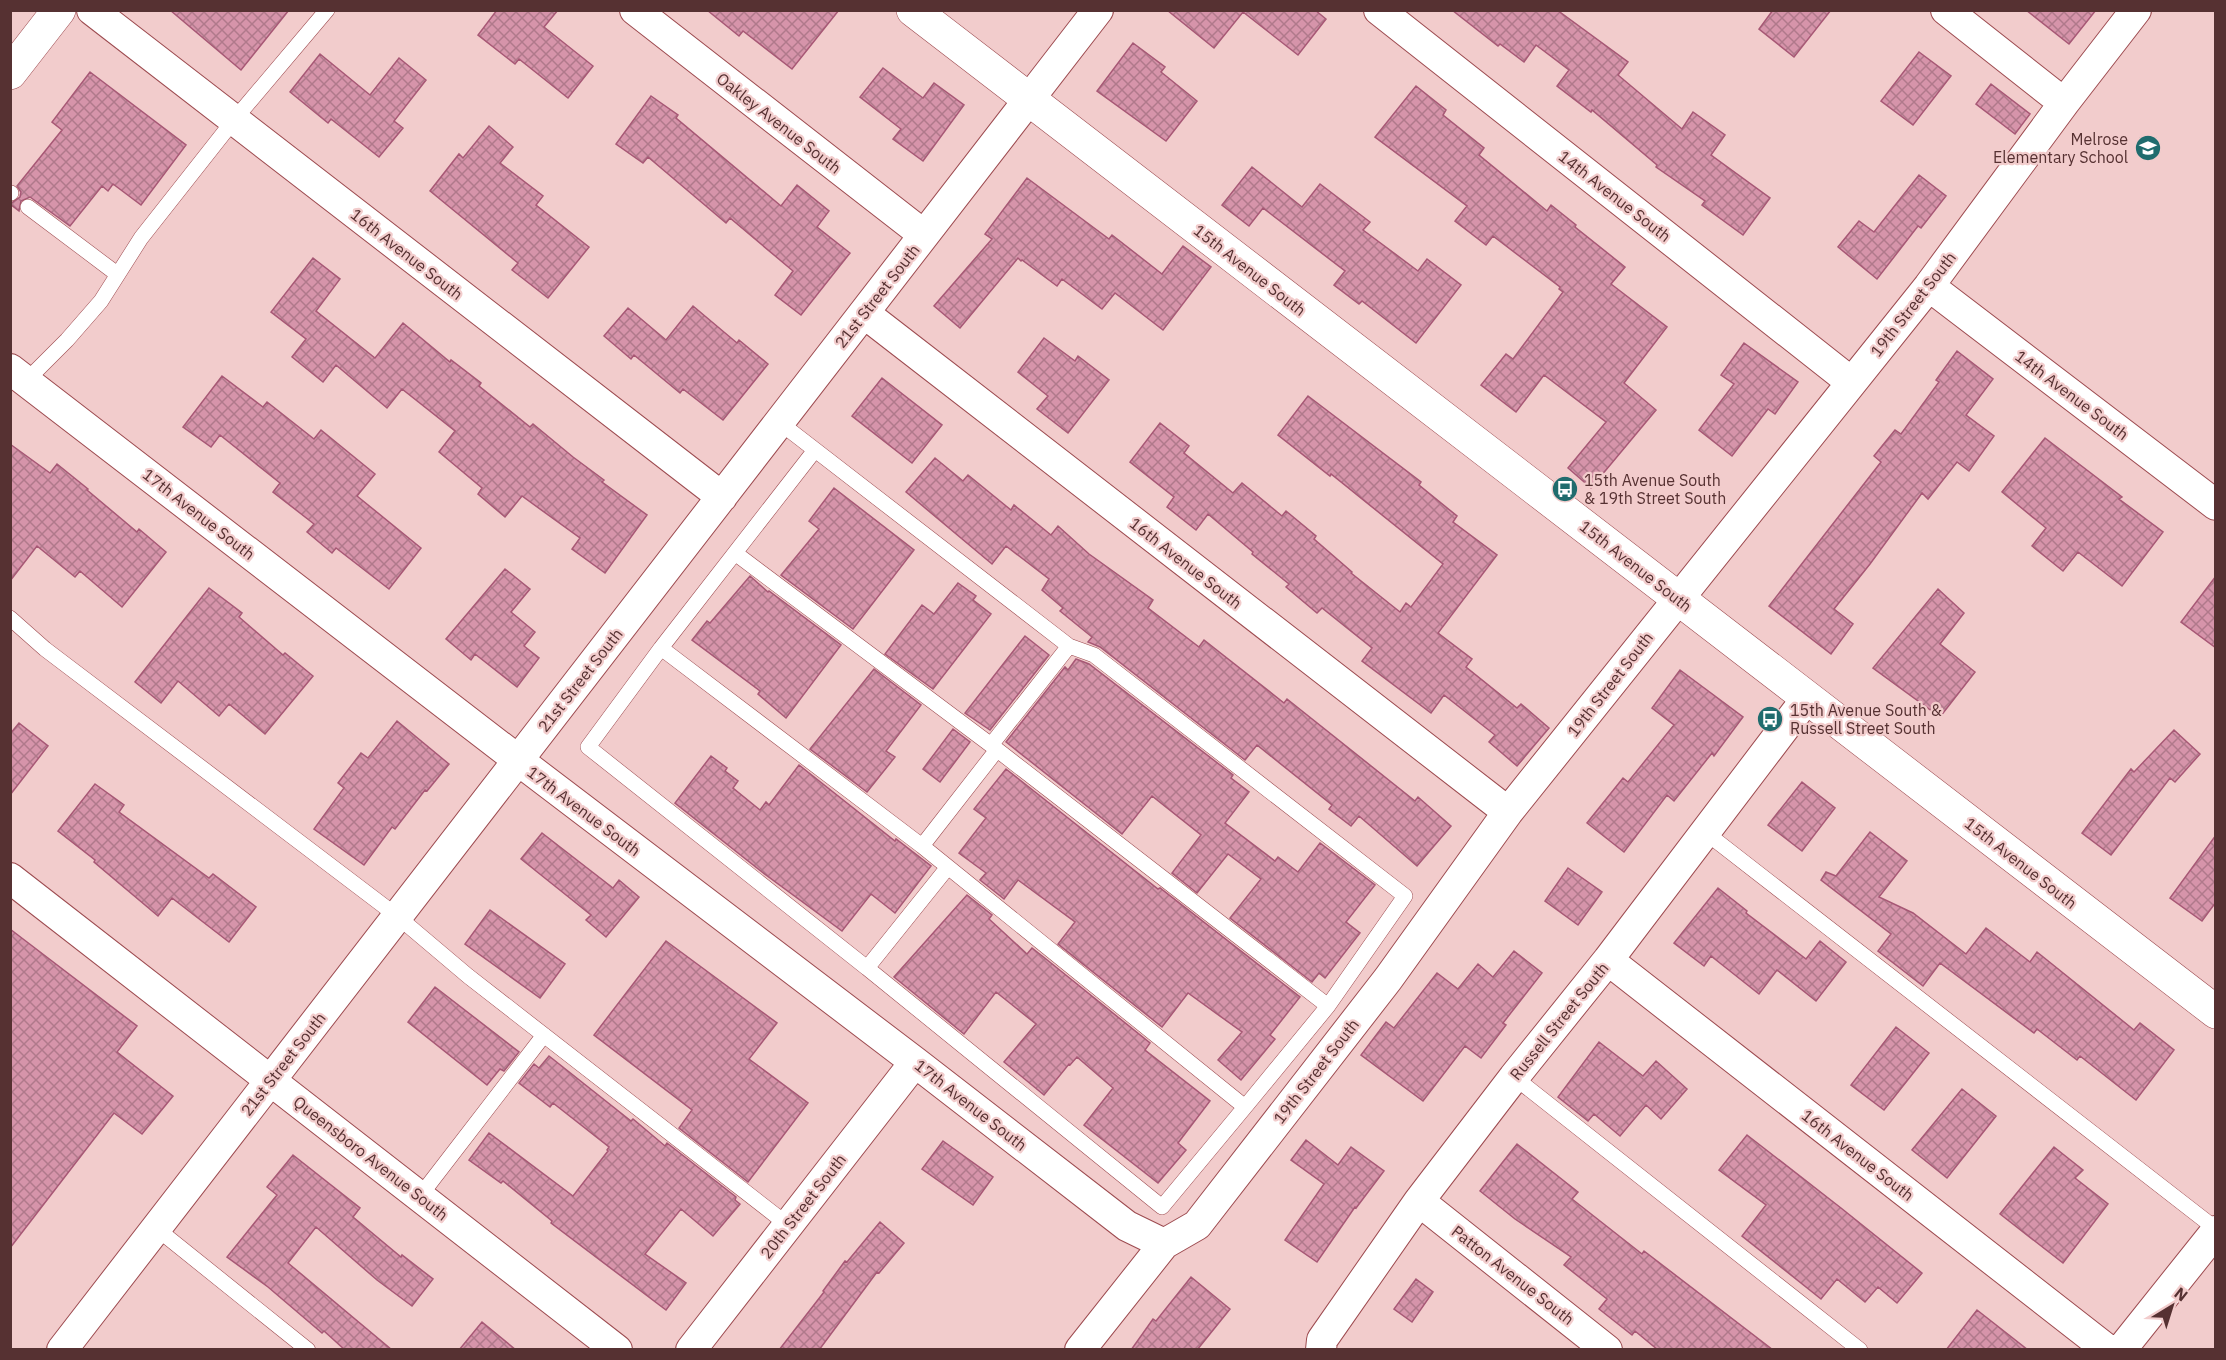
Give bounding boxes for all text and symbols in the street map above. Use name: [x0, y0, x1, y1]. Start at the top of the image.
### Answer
street label: Oakley Avenue South: [713, 68, 845, 178]
place label: Melrose Elementary School: [1993, 129, 2128, 167]
school or university icon: Melrose Elementary School: [2133, 133, 2163, 163]
street label: 14th Avenue South: [1555, 146, 1675, 246]
street label: 16th Avenue South: [347, 204, 467, 304]
street label: 15th Avenue South: [1190, 220, 1310, 320]
street label: 21st Street South: [830, 240, 924, 352]
street label: 19th Street South: [1866, 248, 1960, 360]
street label: 14th Avenue South: [2011, 346, 2133, 444]
street label: 17th Avenue South: [139, 464, 259, 564]
place label: 15th Avenue South & 19th Street South: [1584, 470, 1726, 508]
bus stop icon: 15th Avenue South & 19th Street South: [1550, 474, 1580, 504]
street label: 16th Avenue South: [1126, 513, 1246, 613]
street label: 15th Avenue South: [1576, 516, 1696, 616]
street label: 21st Street South: [533, 624, 627, 736]
street label: 19th Street South: [1563, 628, 1657, 740]
place label: 15th Avenue South & Russell Street South: [1790, 700, 1942, 738]
bus stop icon: 15th Avenue South & Russell Street South: [1755, 704, 1785, 734]
street label: 17th Avenue South: [523, 762, 645, 860]
street label: 15th Avenue South: [1961, 813, 2081, 913]
street label: Russell Street South: [1505, 958, 1613, 1084]
street label: 21st Street South: [236, 1008, 330, 1120]
street label: 19th Street South: [1269, 1015, 1363, 1127]
street label: 17th Avenue South: [911, 1055, 1031, 1155]
street label: Queensboro Avenue South: [290, 1091, 452, 1225]
street label: 16th Avenue South: [1798, 1105, 1918, 1205]
street label: 20th Street South: [756, 1150, 850, 1262]
street label: Patton Avenue South: [1448, 1221, 1578, 1329]
north arrow: [2142, 1276, 2202, 1336]
text: N: [2171, 1283, 2192, 1306]

